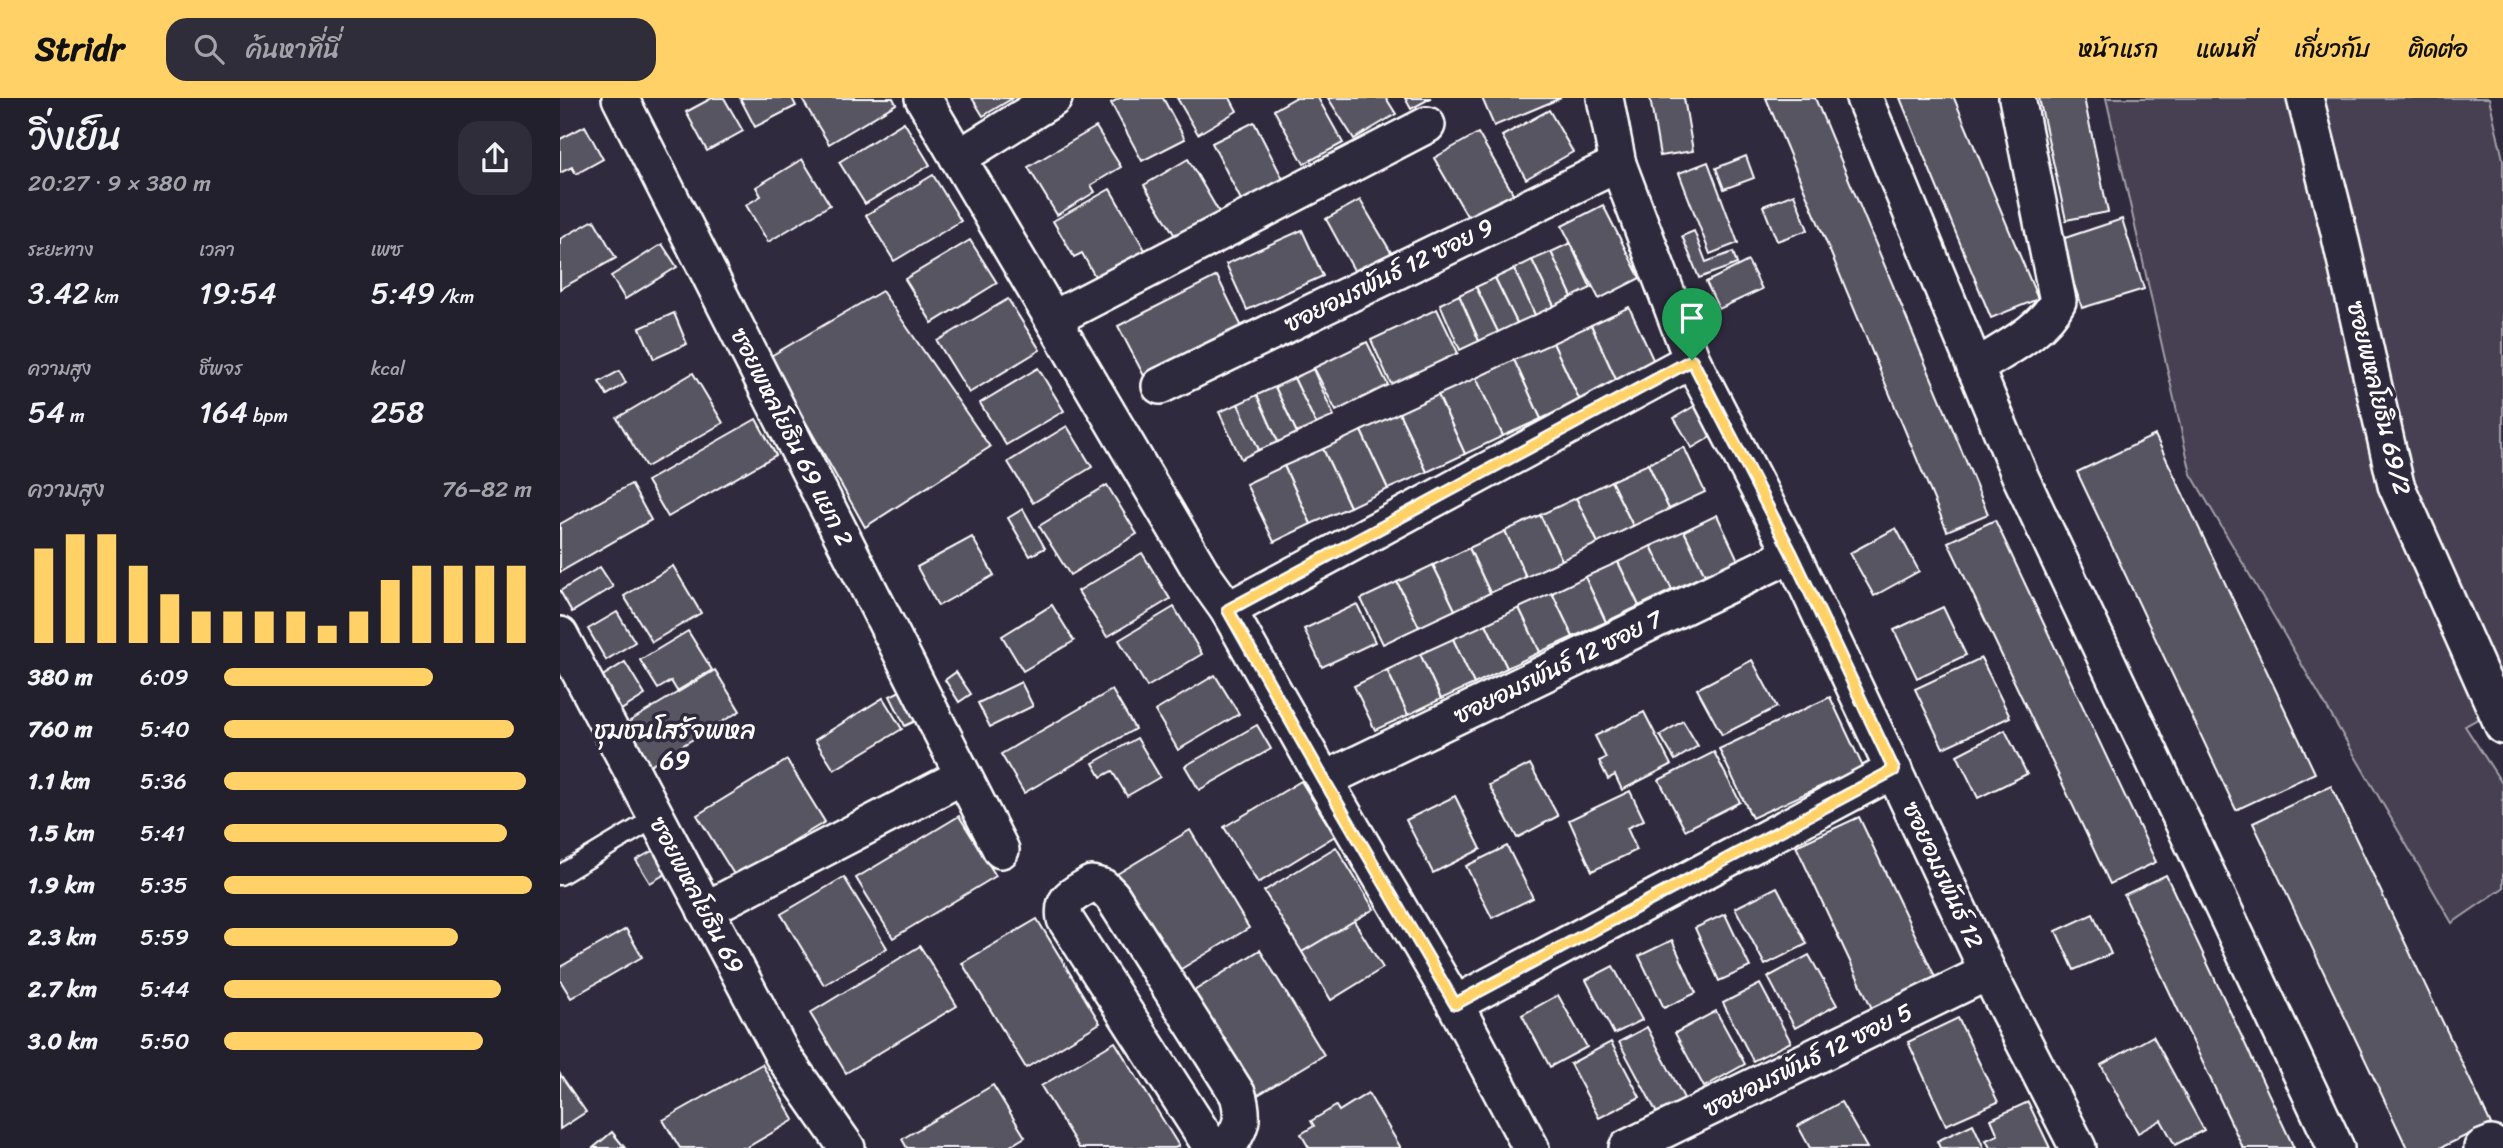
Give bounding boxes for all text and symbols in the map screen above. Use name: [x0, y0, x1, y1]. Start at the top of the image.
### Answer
search box: [166, 18, 656, 81]
text: Stridr: [35, 20, 124, 78]
text: ค้นหาที่นี่: [246, 26, 340, 72]
text: หน้าแรก: [2078, 28, 2158, 70]
text: แผนที่: [2196, 28, 2256, 70]
text: เกี่ยวกับ: [2294, 28, 2370, 70]
text: ติดต่อ: [2408, 28, 2468, 70]
icon: search: [190, 30, 228, 68]
text: วิ่งเย็น: [28, 103, 122, 170]
button: share: [458, 121, 532, 195]
text: 20:27 · 9 × 380 m: [28, 163, 211, 204]
street label: ซอยอมรพันธ์ 12 ซอย 9: [1277, 206, 1501, 344]
text: ระยะทาง: [28, 233, 93, 266]
text: เวลา: [199, 233, 235, 266]
text: เพซ: [371, 233, 402, 266]
text: 3.42: [28, 266, 90, 320]
text: 19:54: [199, 266, 277, 320]
text: 5:49: [371, 266, 435, 320]
text: km: [90, 280, 119, 313]
text: /km: [435, 280, 474, 313]
pin: [1662, 288, 1722, 360]
street label: ซอยพหลโยธิน 69/2: [2335, 296, 2423, 500]
icon: arrive: [1673, 299, 1711, 337]
street label: ซอยพหลโยธิน 69 แยก 2: [719, 320, 866, 554]
text: ความสูง: [28, 352, 91, 385]
text: ชีพจร: [199, 352, 243, 385]
text: kcal: [371, 352, 405, 385]
text: 54: [28, 385, 65, 439]
text: 164: [199, 385, 248, 439]
text: 258: [371, 385, 424, 439]
text: m: [65, 399, 85, 432]
text: bpm: [248, 399, 288, 432]
text: ความสูง: [28, 469, 104, 510]
text: 76–82 m: [442, 469, 532, 510]
street label: ซอยอมรพันธ์ 12 ซอย 7: [1446, 598, 1671, 736]
text: 380 m: [28, 657, 93, 698]
text: 6:09: [140, 657, 189, 698]
district label: ชุมชนโสรัจพหล 69: [594, 707, 756, 783]
text: 760 m: [28, 709, 92, 750]
text: 5:40: [140, 709, 190, 750]
text: 1.1 km: [28, 761, 91, 802]
text: 5:36: [140, 761, 187, 802]
street label: ซอยอมรพันธ์ 12: [1890, 794, 1996, 956]
street label: ซอยพหลโยธิน 69: [638, 809, 756, 981]
text: 1.5 km: [28, 813, 95, 854]
text: 5:41: [140, 813, 185, 854]
text: 1.9 km: [28, 865, 95, 906]
text: 5:35: [140, 865, 188, 906]
text: 2.3 km: [28, 917, 97, 958]
text: 5:59: [140, 917, 189, 958]
text: 2.7 km: [28, 969, 97, 1010]
text: 5:44: [140, 969, 190, 1010]
street label: ซอยอมรพันธ์ 12 ซอย 5: [1696, 991, 1920, 1129]
text: 3.0 km: [28, 1021, 98, 1062]
text: 5:50: [140, 1021, 190, 1062]

